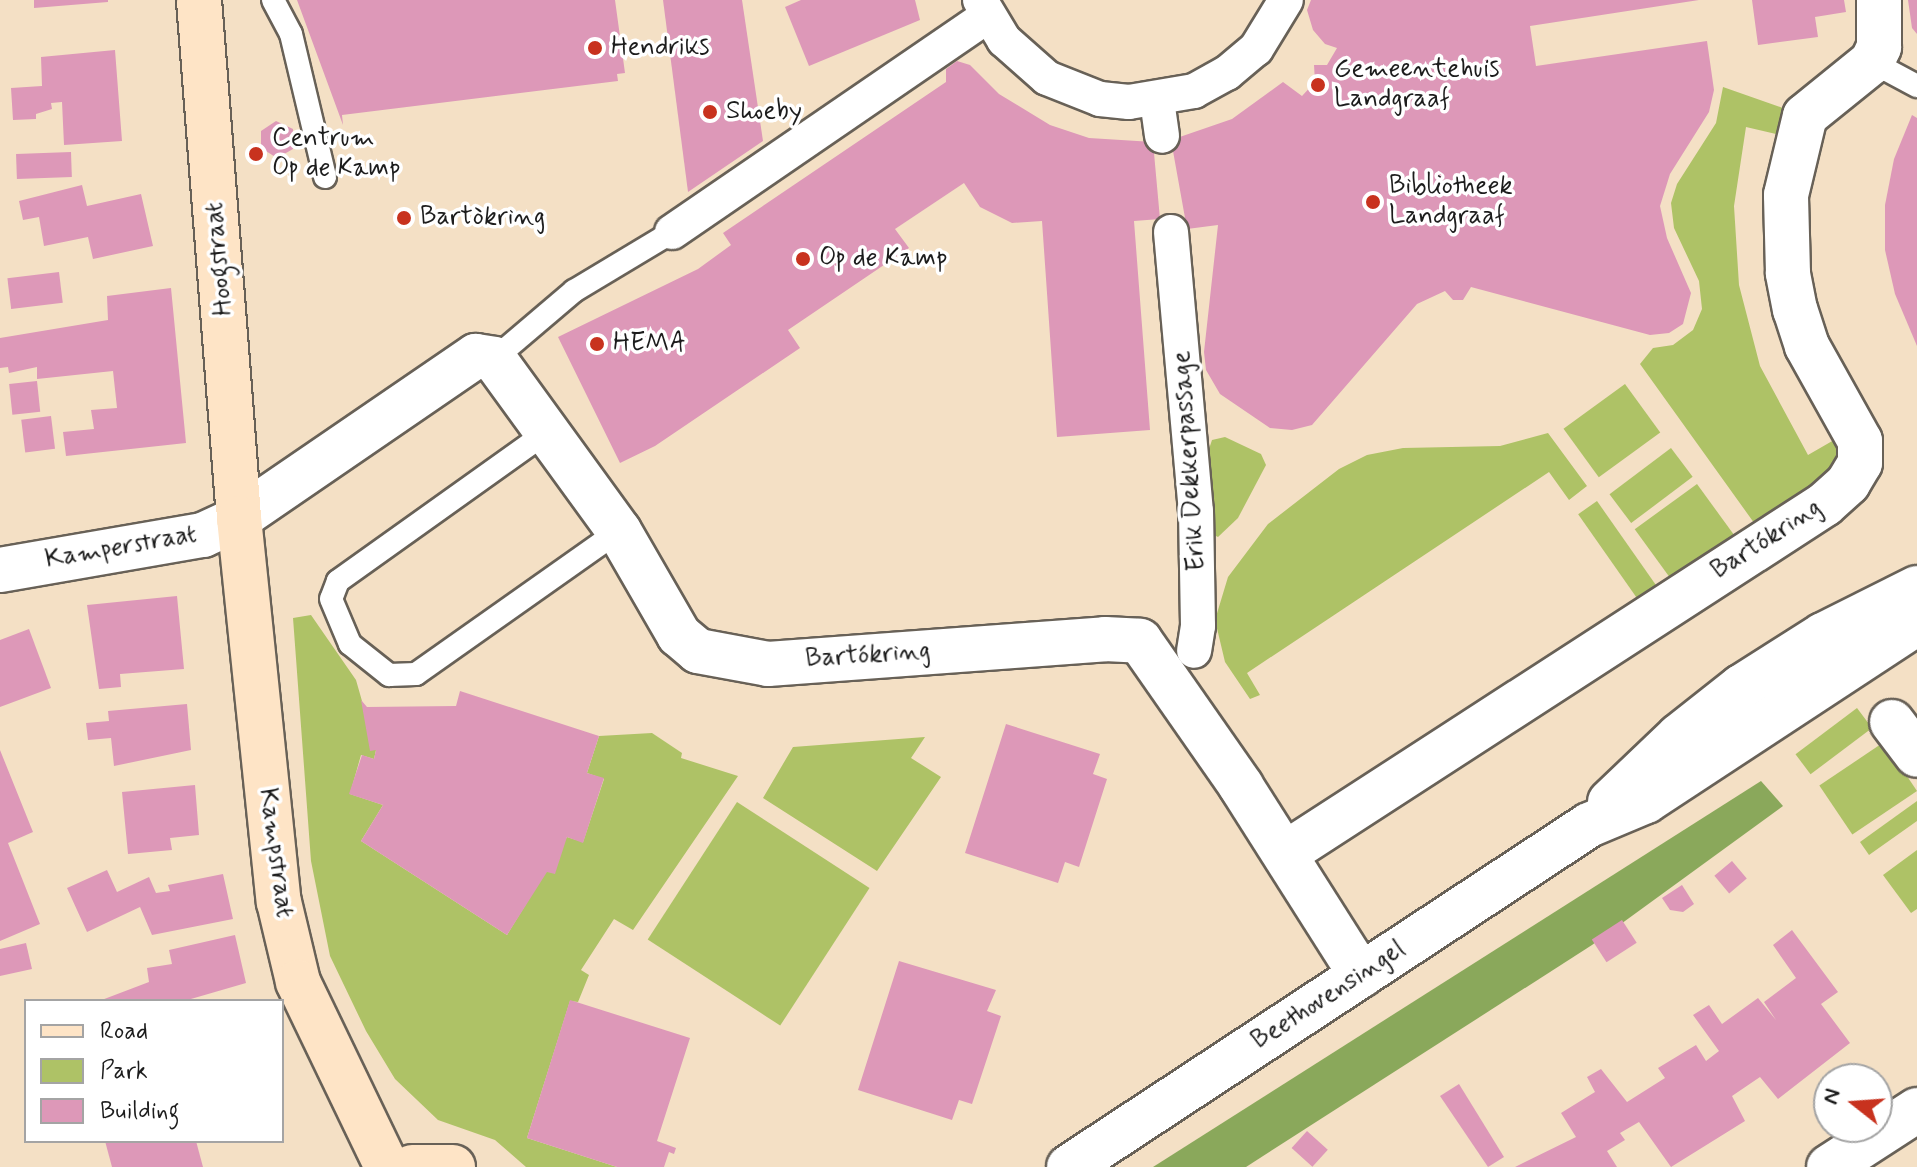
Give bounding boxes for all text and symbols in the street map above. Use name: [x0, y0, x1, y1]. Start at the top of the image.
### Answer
place label: Hendriks: [611, 32, 710, 64]
marker: Hendriks: [586, 39, 604, 57]
place label: Gemeentehuis Landgraaf: [1334, 54, 1500, 116]
marker: Gemeentehuis Landgraaf: [1309, 76, 1327, 94]
place label: Shoeby: [726, 96, 802, 128]
marker: Shoeby: [701, 103, 719, 121]
place label: Centrum Op de Kamp: [272, 123, 404, 184]
marker: Centrum Op de Kamp: [247, 145, 265, 163]
place label: Bibliotheek Landgraaf: [1389, 171, 1513, 232]
marker: Bibliotheek Landgraaf: [1364, 193, 1382, 211]
street label: Hoogstraat: [199, 201, 241, 317]
place label: Bartòkring: [420, 202, 545, 234]
marker: Bartòkring: [395, 209, 413, 227]
place label: Op de Kamp: [819, 243, 951, 275]
marker: Op de Kamp: [794, 250, 812, 268]
place label: HEMA: [613, 328, 686, 360]
marker: HEMA: [588, 335, 606, 353]
street label: Erik Dekkerpassage: [1167, 351, 1213, 571]
street label: Bartókring: [1706, 493, 1828, 587]
street label: Kamperstraat: [43, 519, 199, 577]
street label: Bartókring: [804, 636, 932, 676]
street label: Kampstraat: [250, 786, 300, 920]
street label: Beethovensingel: [1246, 935, 1412, 1057]
legend: [24, 999, 284, 1143]
text: Road: [100, 1016, 148, 1047]
text: Park: [100, 1056, 148, 1087]
north arrow: [1813, 1063, 1893, 1143]
text: N: [1816, 1085, 1847, 1108]
text: Building: [100, 1096, 180, 1127]

